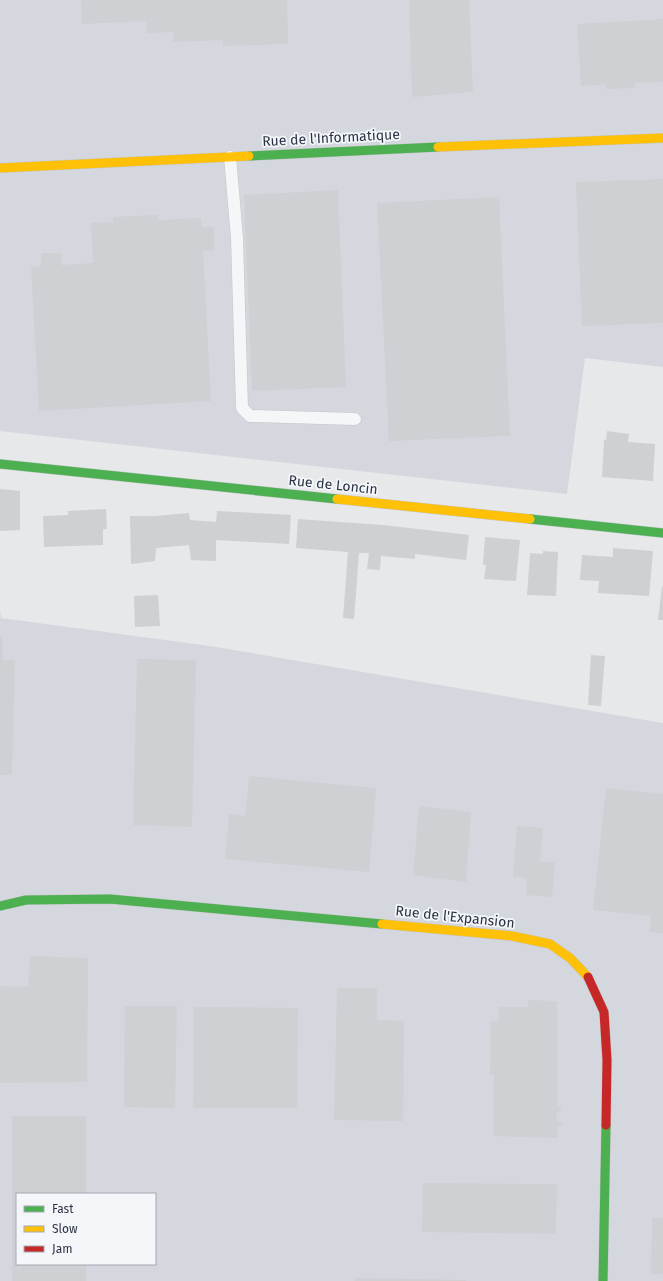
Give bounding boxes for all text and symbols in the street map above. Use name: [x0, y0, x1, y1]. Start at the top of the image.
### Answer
street label: Rue de l'Informatique: [262, 126, 400, 150]
street label: Rue de Loncin: [288, 472, 378, 498]
street label: Rue de l'Expansion: [395, 902, 515, 932]
legend: [16, 1193, 156, 1265]
text: Fast: [52, 1202, 74, 1216]
text: Slow: [52, 1222, 78, 1236]
text: Jam: [52, 1242, 72, 1256]

